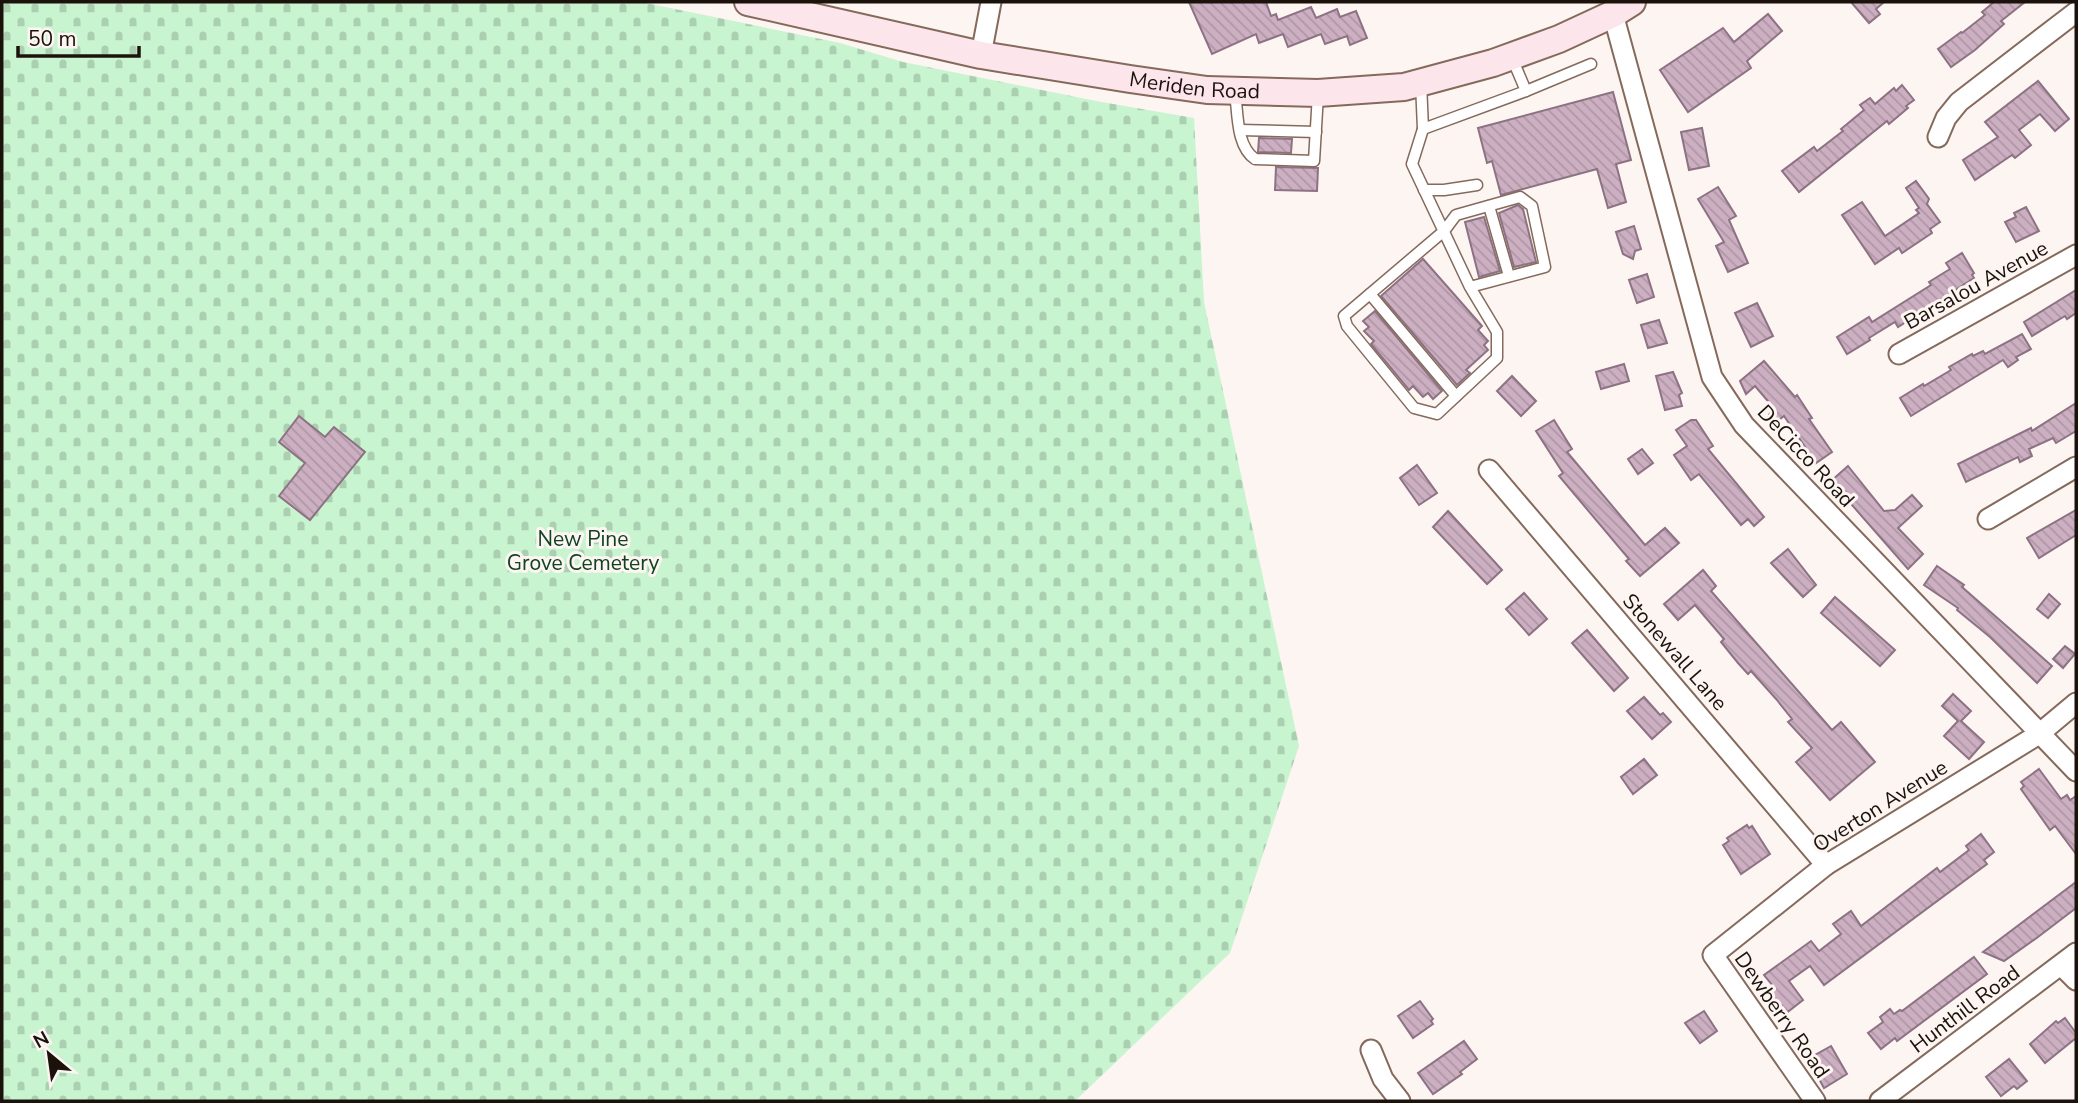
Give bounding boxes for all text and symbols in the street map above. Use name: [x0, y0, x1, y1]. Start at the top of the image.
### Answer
scale bar: [18, 14, 138, 58]
text: 50 m: [28, 25, 77, 53]
street label: Meriden Road: [1128, 65, 1260, 105]
street label: Barsalou Avenue: [1899, 234, 2053, 336]
street label: DeCicco Road: [1751, 399, 1861, 513]
park label: New Pine Grove Cemetery: [507, 525, 659, 577]
street label: Stonewall Lane: [1616, 587, 1734, 717]
street label: Overton Avenue: [1807, 753, 1953, 859]
street label: Dewberry Road: [1728, 946, 1836, 1084]
street label: Hunthill Road: [1904, 959, 2026, 1059]
north arrow: [14, 1019, 84, 1089]
text: N: [29, 1025, 54, 1055]

